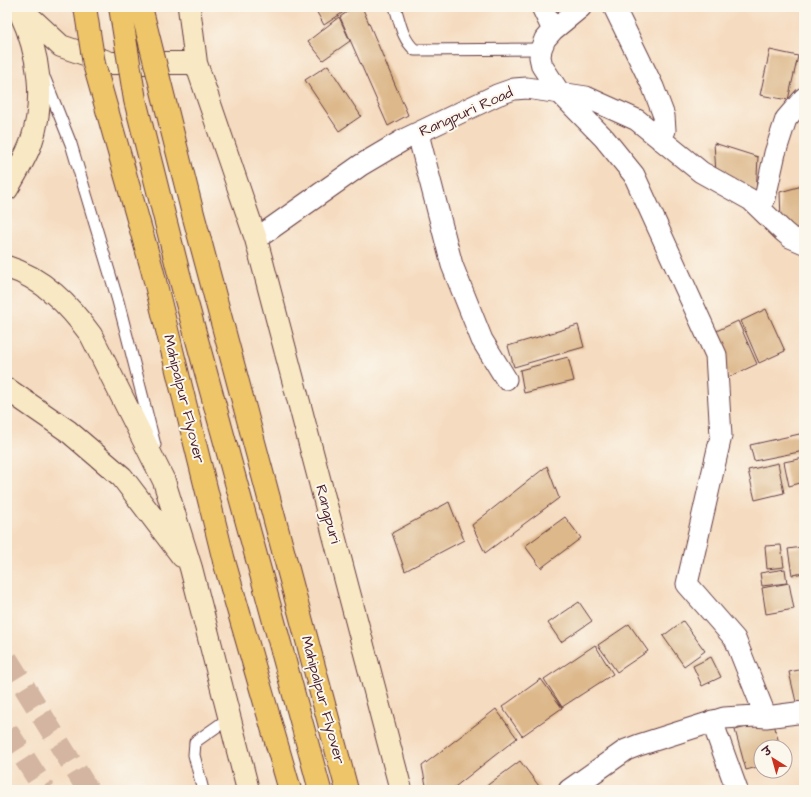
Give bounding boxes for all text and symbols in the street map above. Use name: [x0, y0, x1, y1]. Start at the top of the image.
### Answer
street label: Rangpuri Road: [416, 82, 517, 143]
street label: Mahipalpur Flyover: [157, 332, 210, 466]
street label: Rangpuri: [309, 482, 346, 547]
street label: Mahipalpur Flyover: [295, 634, 350, 767]
north arrow: [753, 739, 793, 779]
text: उ: [759, 742, 776, 760]

